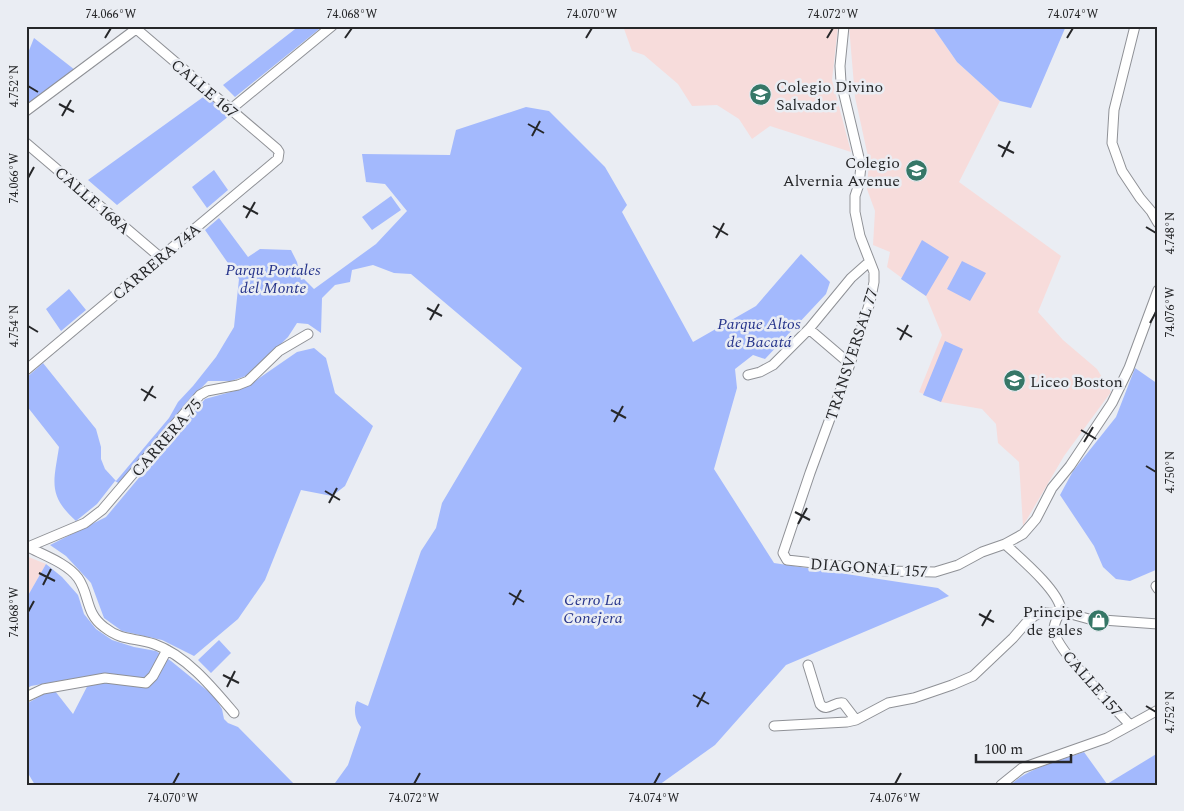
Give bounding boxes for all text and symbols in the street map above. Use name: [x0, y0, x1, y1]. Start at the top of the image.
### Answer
text: 74.066°W: [86, 5, 137, 24]
text: 74.068°W: [327, 5, 378, 24]
text: 74.070°W: [567, 5, 618, 24]
text: 74.072°W: [808, 5, 859, 24]
text: 74.074°W: [1048, 5, 1099, 24]
street label: CALLE 167: [165, 53, 243, 124]
text: 4.752°N: [5, 65, 24, 107]
place label: Colegio Divino Salvador: [776, 75, 883, 117]
school or university icon: Colegio Divino Salvador: [748, 83, 772, 107]
place label: Colegio Alvernia Avenue: [783, 151, 900, 193]
text: 74.066°W: [5, 152, 24, 203]
school or university icon: Colegio Alvernia Avenue: [904, 159, 928, 183]
street label: CALLE 168A: [49, 161, 136, 241]
text: 4.748°N: [1161, 212, 1180, 254]
street label: CARRERA 74A: [107, 217, 206, 306]
park label: Parqu Portales del Monte: [225, 258, 321, 300]
street label: TRANSVERSAL 77: [819, 285, 885, 424]
text: 74.076°W: [1161, 286, 1180, 337]
text: 4.754°N: [5, 305, 24, 347]
park label: Parque Altos de Bacatá: [717, 312, 801, 354]
school or university icon: Liceo Boston: [1002, 369, 1026, 393]
place label: Liceo Boston: [1030, 370, 1123, 394]
street label: CARRERA 75: [126, 393, 208, 482]
text: 4.750°N: [1161, 451, 1180, 493]
street label: DIAGONAL 157: [809, 552, 929, 584]
text: 74.068°W: [5, 586, 24, 637]
park label: Cerro La Conejera: [563, 588, 623, 630]
place label: Principe de gales: [1023, 600, 1083, 642]
shop icon: Principe de gales: [1087, 608, 1111, 632]
street label: CALLE 157: [1056, 645, 1128, 722]
text: 4.752°N: [1161, 691, 1180, 733]
scale bar: [976, 731, 1072, 763]
text: 100 m: [984, 738, 1023, 761]
text: 74.070°W: [148, 789, 199, 808]
text: 74.072°W: [389, 789, 440, 808]
text: 74.074°W: [629, 789, 680, 808]
text: 74.076°W: [870, 789, 921, 808]

